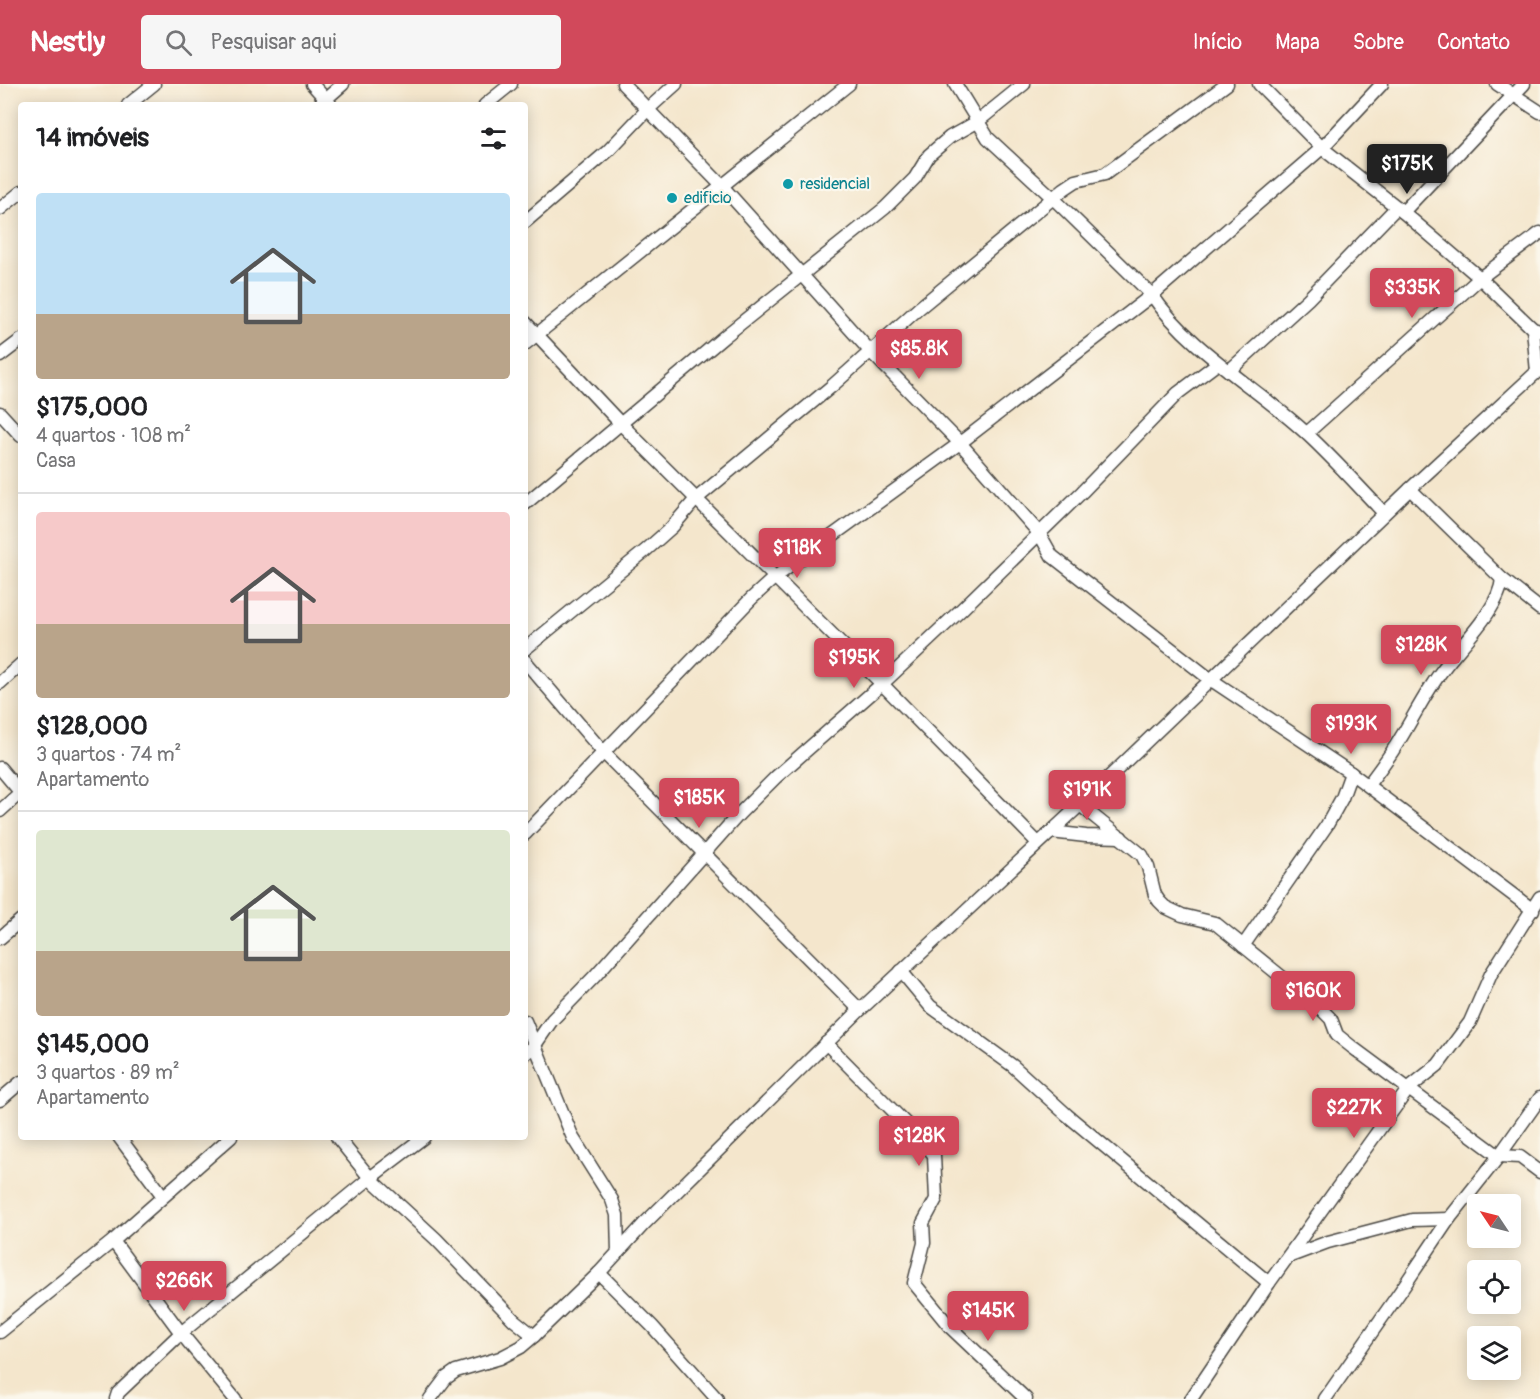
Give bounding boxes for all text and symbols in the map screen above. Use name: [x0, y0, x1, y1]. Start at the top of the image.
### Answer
search box: [141, 15, 561, 69]
text: Nestly: [30, 25, 105, 60]
icon: search: [162, 26, 195, 59]
text: Pesquisar aqui: [210, 28, 336, 56]
text: Início: [1193, 29, 1242, 56]
text: Mapa: [1275, 29, 1320, 56]
text: Sobre: [1353, 29, 1404, 56]
text: Contato: [1437, 29, 1510, 56]
text: 14 imóveis: [36, 122, 149, 154]
icon: filters: [477, 122, 510, 155]
pin: $175K: [1365, 144, 1449, 195]
text: $175K: [1381, 151, 1433, 176]
place label: residencial: [800, 174, 870, 194]
marker: residencial: [781, 177, 795, 191]
place label: edificio: [684, 188, 732, 208]
marker: edificio: [665, 191, 679, 205]
icon: home: [219, 232, 327, 340]
pin: $335K: [1370, 268, 1454, 319]
text: $335K: [1384, 275, 1440, 300]
pin: $85.8K: [870, 329, 968, 380]
text: $85.8K: [890, 336, 948, 361]
text: $175,000: [36, 391, 148, 423]
text: 4 quartos · 108 m²: [36, 423, 191, 448]
text: Casa: [36, 448, 76, 473]
pin: $118K: [755, 528, 839, 579]
text: $118K: [773, 535, 821, 560]
icon: home: [219, 551, 327, 659]
pin: $128K: [1379, 625, 1463, 676]
text: $128K: [1395, 632, 1447, 657]
pin: $195K: [812, 638, 896, 689]
text: $195K: [828, 645, 880, 670]
pin: $193K: [1309, 704, 1393, 755]
text: $128,000: [36, 710, 148, 742]
text: $193K: [1325, 711, 1377, 736]
text: 3 quartos · 74 m²: [36, 742, 181, 767]
text: Apartamento: [36, 767, 149, 792]
pin: $191K: [1045, 770, 1129, 821]
text: $191K: [1063, 777, 1111, 802]
pin: $185K: [657, 778, 741, 829]
text: $185K: [673, 785, 725, 810]
icon: home: [219, 869, 327, 977]
pin: $160K: [1271, 971, 1355, 1022]
text: $160K: [1285, 978, 1341, 1003]
text: $145,000: [36, 1028, 149, 1060]
text: 3 quartos · 89 m²: [36, 1060, 180, 1085]
text: Apartamento: [36, 1085, 149, 1110]
pin: $227K: [1312, 1088, 1396, 1139]
text: $227K: [1326, 1095, 1382, 1120]
pin: $128K: [877, 1116, 961, 1167]
text: $128K: [893, 1123, 945, 1148]
north arrow: [1467, 1194, 1521, 1248]
map controls: [1467, 1194, 1521, 1380]
button: locate: [1467, 1260, 1521, 1314]
pin: $266K: [142, 1261, 226, 1312]
text: $266K: [155, 1268, 213, 1293]
pin: $145K: [946, 1291, 1030, 1342]
text: $145K: [961, 1298, 1015, 1323]
button: layers: [1467, 1326, 1521, 1380]

